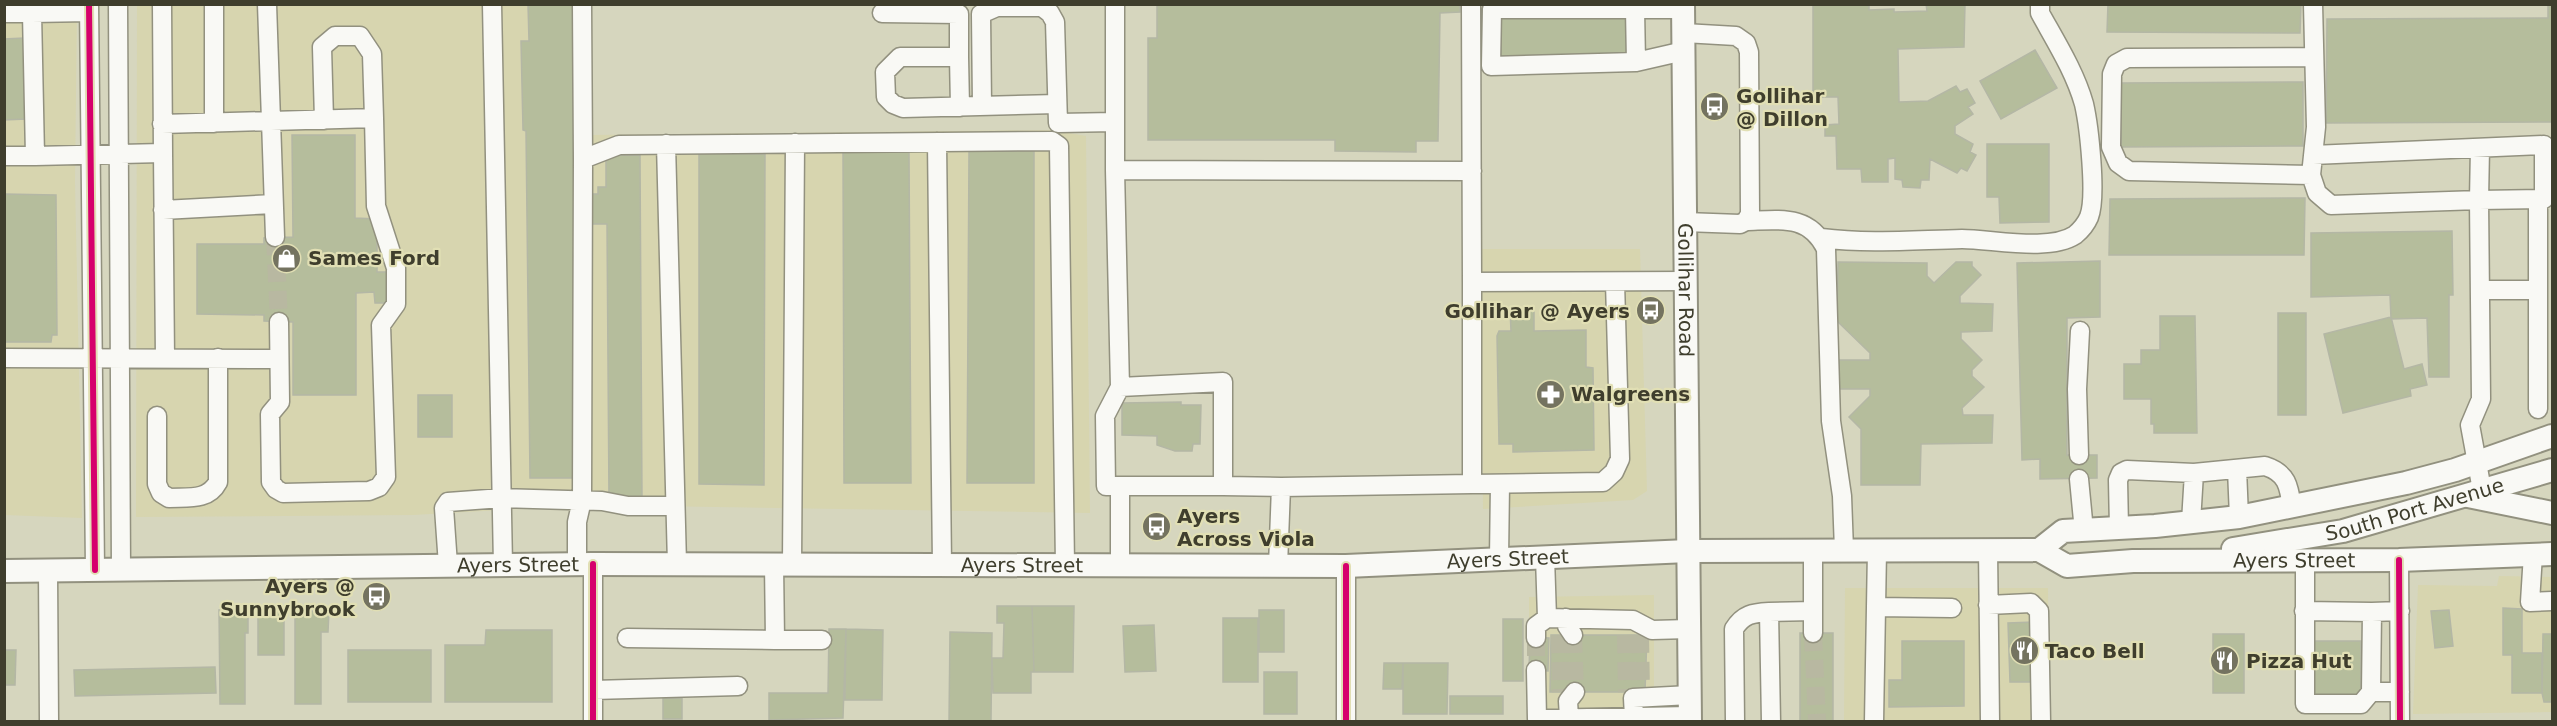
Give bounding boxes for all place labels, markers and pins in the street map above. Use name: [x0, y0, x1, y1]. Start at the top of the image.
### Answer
place label: Gollihar @ Dillon: [1736, 84, 1828, 131]
bus stop icon: Gollihar @ Dillon: [1699, 91, 1731, 123]
shop icon: Sames Ford: [271, 242, 303, 274]
place label: Sames Ford: [308, 246, 440, 270]
bus stop icon: Gollihar @ Ayers: [1635, 295, 1667, 327]
place label: Gollihar @ Ayers: [1445, 299, 1630, 323]
pharmacy icon: Walgreens: [1534, 378, 1566, 410]
place label: Walgreens: [1571, 382, 1690, 406]
place label: Ayers Across Viola: [1177, 504, 1315, 551]
bus stop icon: Ayers Across Viola: [1140, 511, 1172, 543]
place label: Ayers @ Sunnybrook: [220, 574, 356, 621]
bus stop icon: Ayers @ Sunnybrook: [360, 581, 392, 613]
restaurant icon: Taco Bell: [2008, 635, 2040, 667]
place label: Taco Bell: [2045, 639, 2145, 663]
restaurant icon: Pizza Hut: [2209, 645, 2241, 677]
place label: Pizza Hut: [2246, 649, 2352, 673]

